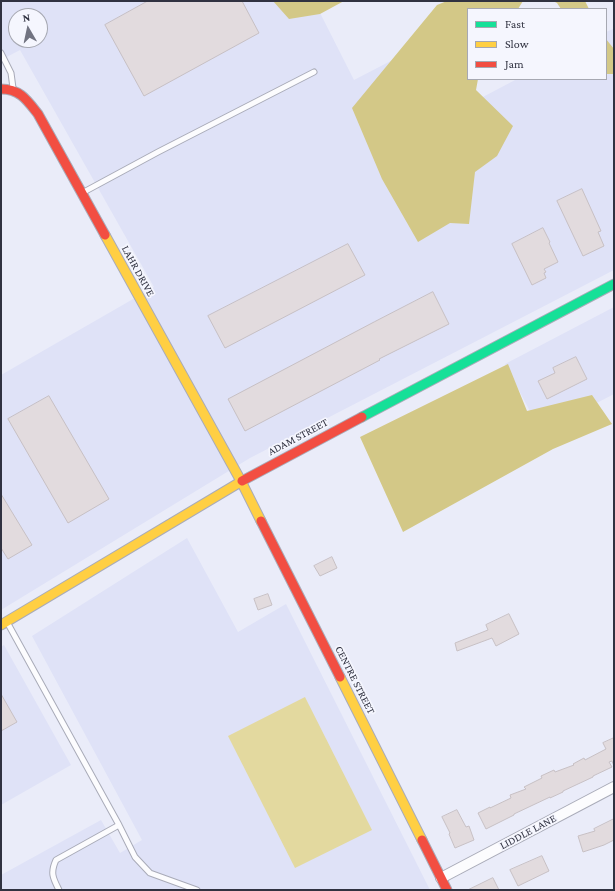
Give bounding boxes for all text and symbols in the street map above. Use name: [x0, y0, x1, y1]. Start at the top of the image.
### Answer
north arrow: [8, 8, 48, 48]
legend: [467, 8, 607, 80]
text: N: [22, 11, 31, 24]
text: Fast: [505, 17, 525, 31]
text: Slow: [505, 37, 529, 51]
text: Jam: [505, 57, 524, 71]
street label: LAHR DRIVE: [119, 243, 157, 299]
street label: ADAM STREET: [266, 416, 330, 458]
street label: CENTRE STREET: [332, 644, 378, 716]
street label: LIDDLE LANE: [498, 812, 558, 852]

